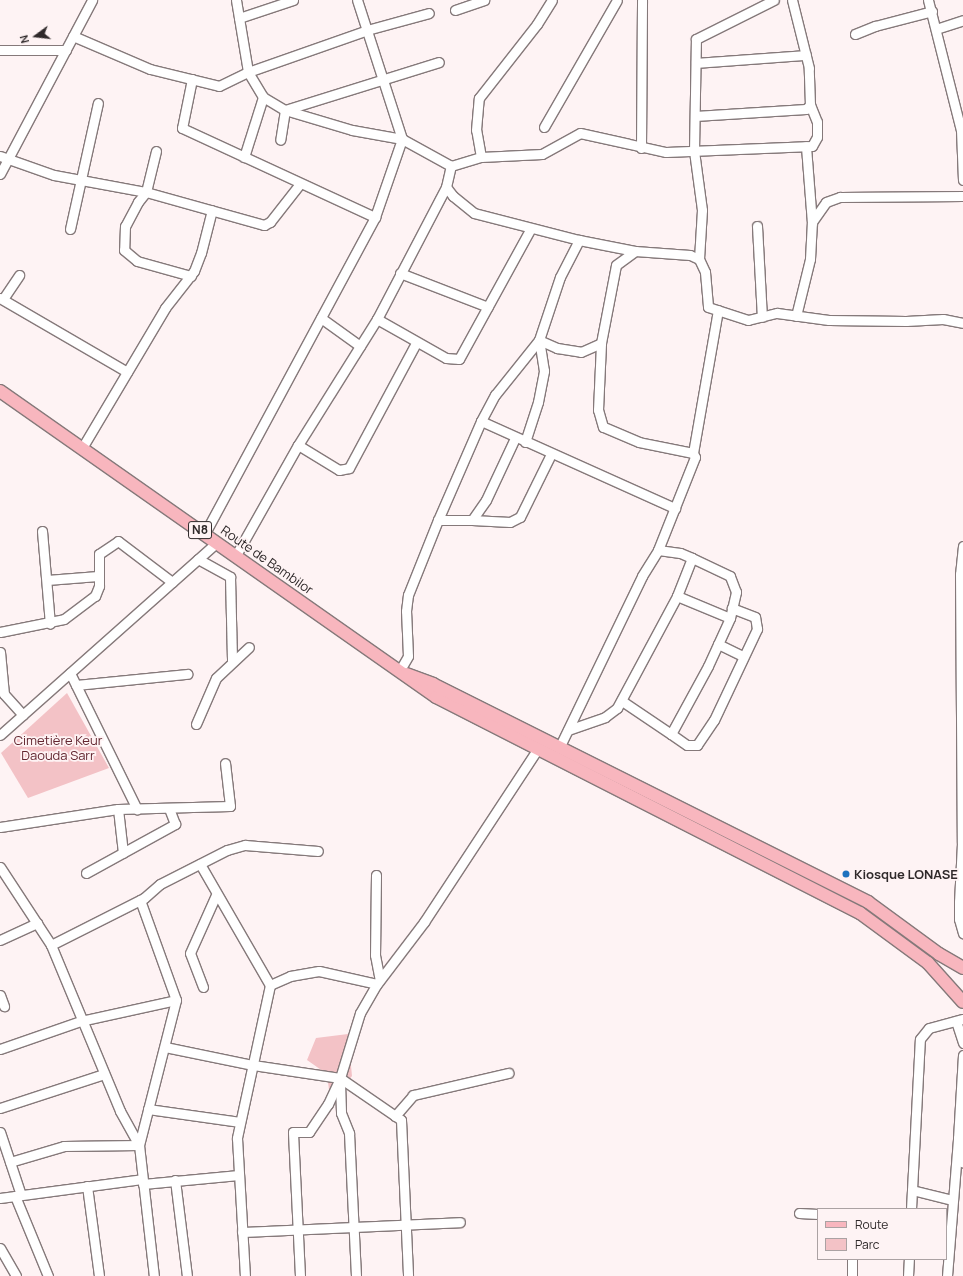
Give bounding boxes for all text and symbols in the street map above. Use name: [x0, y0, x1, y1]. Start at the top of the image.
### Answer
north arrow: [16, 16, 56, 56]
text: N: [16, 33, 32, 45]
road number: N8: [188, 520, 212, 540]
street label: Route de Bambilor: [218, 522, 316, 598]
park label: Cimetière Keur Daouda Sarr: [14, 733, 102, 764]
place label: Kiosque LONASE: [854, 866, 958, 882]
marker: Kiosque LONASE: [841, 869, 851, 879]
legend: [817, 1208, 947, 1260]
text: Route: [855, 1216, 888, 1233]
text: Parc: [855, 1236, 879, 1253]

